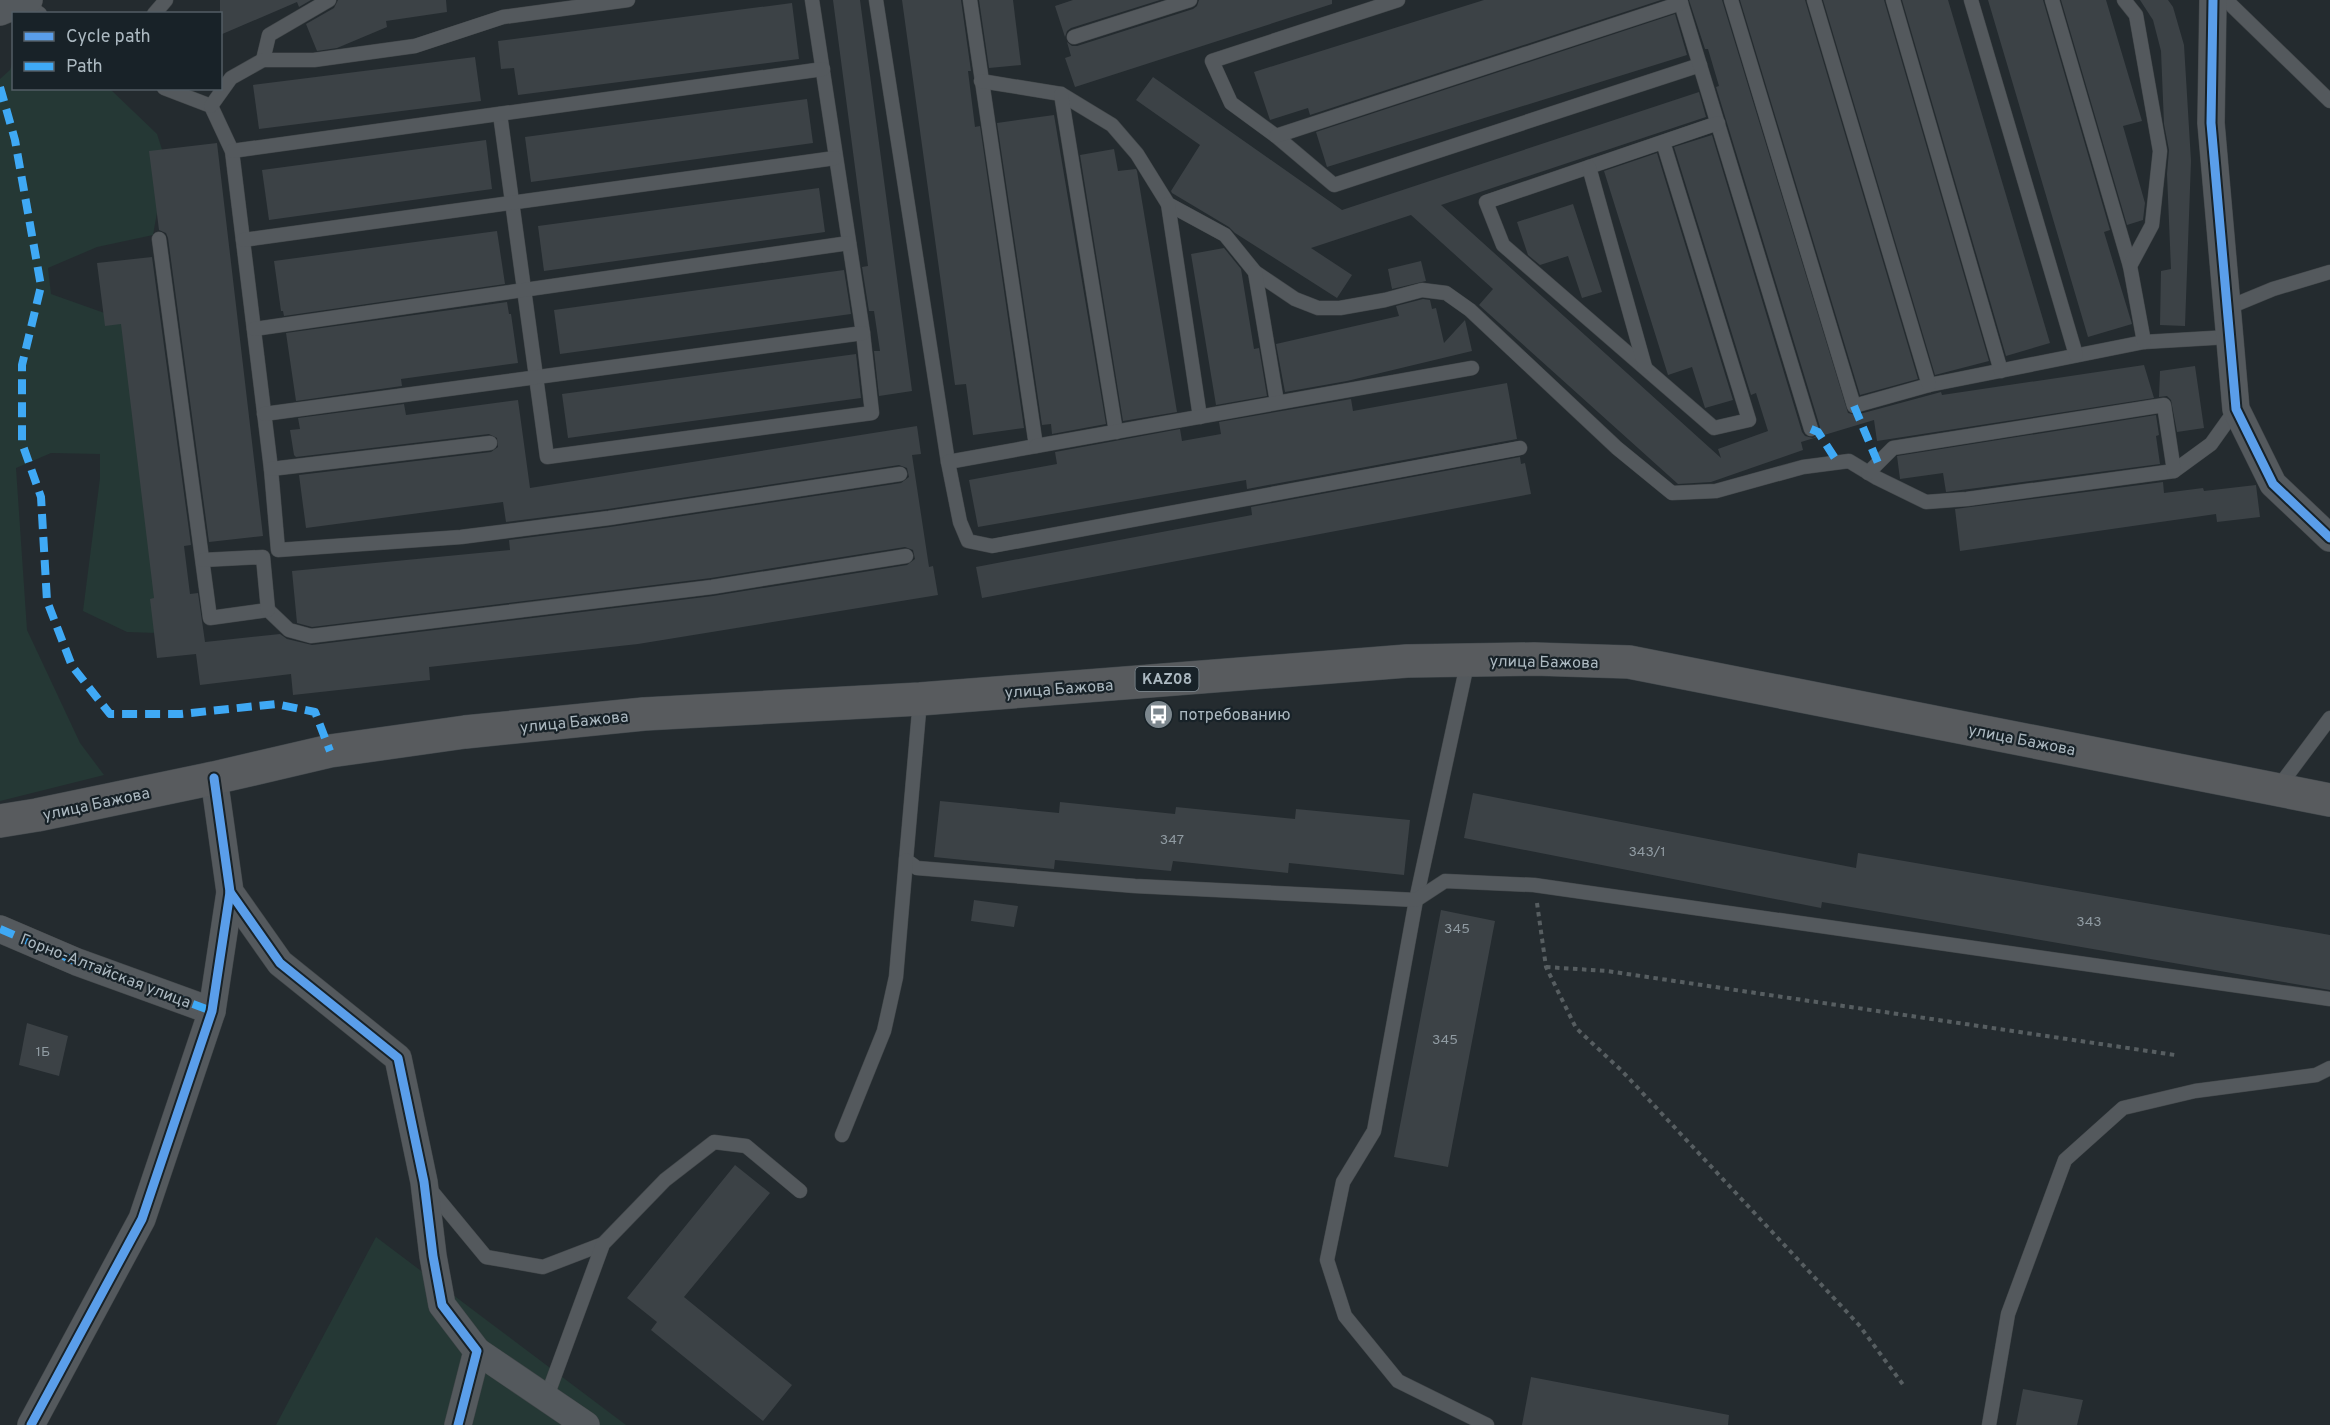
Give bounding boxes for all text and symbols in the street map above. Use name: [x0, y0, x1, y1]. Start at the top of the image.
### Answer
legend: [12, 12, 222, 90]
text: Cycle path: [66, 26, 151, 49]
text: Path: [66, 56, 103, 79]
street label: улица Бажова: [1489, 652, 1599, 674]
road number: KAZ08: [1136, 667, 1198, 691]
street label: улица Бажова: [1004, 676, 1114, 704]
bus stop icon: потребованию: [1142, 698, 1174, 730]
place label: потребованию: [1179, 706, 1291, 726]
street label: улица Бажова: [519, 707, 629, 739]
street label: улица Бажова: [1966, 721, 2077, 761]
street label: улица Бажова: [41, 784, 152, 826]
house number: 347: [1160, 832, 1184, 849]
house number: 343/1: [1628, 844, 1666, 861]
house number: 343: [2076, 914, 2102, 931]
house number: 345: [1444, 921, 1470, 938]
street label: Горно-Алтайская улица: [17, 930, 193, 1014]
house number: 345: [1432, 1032, 1458, 1049]
house number: 1Б: [36, 1044, 50, 1061]

